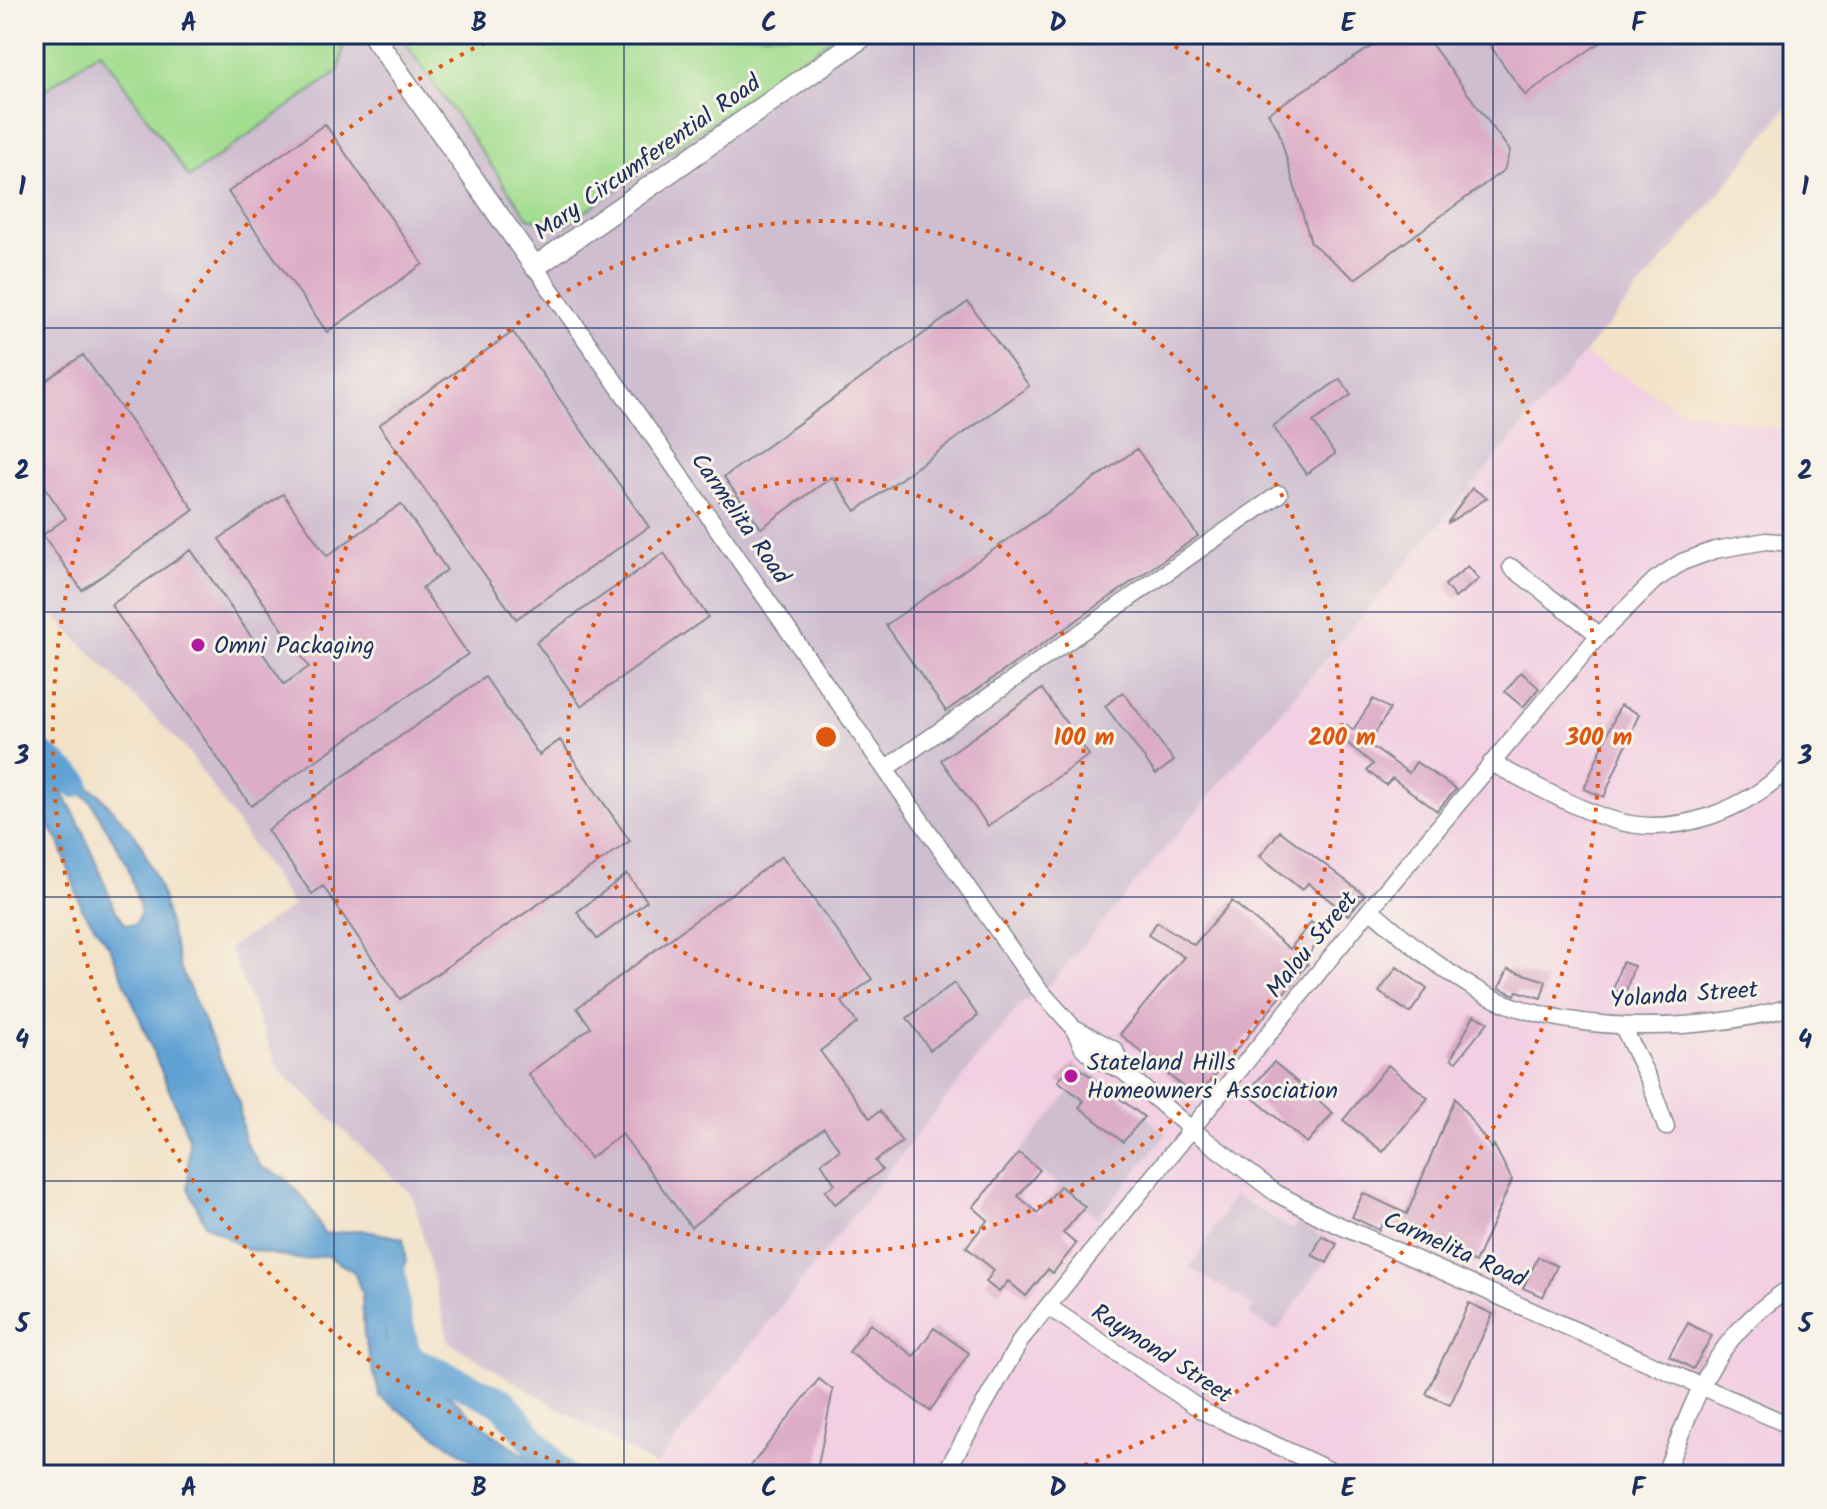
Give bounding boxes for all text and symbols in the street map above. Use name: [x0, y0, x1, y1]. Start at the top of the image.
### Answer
text: A: [181, 3, 197, 45]
text: B: [471, 3, 487, 45]
text: C: [761, 3, 777, 45]
text: D: [1049, 3, 1067, 45]
text: E: [1341, 3, 1357, 45]
text: F: [1631, 3, 1647, 45]
street label: Mary Circumferential Road: [526, 64, 770, 252]
text: 1: [18, 167, 26, 209]
text: 1: [1801, 167, 1809, 209]
street label: Carmelita Road: [680, 445, 800, 594]
text: 2: [14, 451, 30, 493]
text: 2: [1797, 451, 1813, 493]
place label: Omni Packaging: [214, 627, 375, 666]
marker: Omni Packaging: [189, 636, 207, 654]
text: 100 m: [1054, 719, 1114, 758]
text: 200 m: [1308, 719, 1376, 758]
text: 300 m: [1565, 719, 1632, 758]
centre of rings: [812, 723, 840, 751]
text: 3: [14, 736, 29, 778]
text: 3: [1797, 736, 1812, 778]
street label: Malou Street: [1256, 882, 1368, 1007]
street label: Yolanda Street: [1609, 971, 1760, 1020]
text: 4: [15, 1020, 29, 1062]
text: 4: [1798, 1020, 1812, 1062]
place label: Stateland Hills Homeowners' Association: [1087, 1044, 1338, 1111]
marker: Stateland Hills Homeowners' Association: [1062, 1067, 1080, 1085]
street label: Carmelita Road: [1376, 1201, 1533, 1300]
street label: Raymond Street: [1083, 1294, 1240, 1415]
text: 5: [14, 1304, 30, 1346]
text: 5: [1797, 1304, 1813, 1346]
text: A: [181, 1468, 197, 1509]
text: B: [471, 1468, 487, 1509]
text: C: [761, 1468, 777, 1509]
text: D: [1049, 1468, 1067, 1509]
text: E: [1341, 1468, 1357, 1509]
text: F: [1631, 1468, 1647, 1509]

